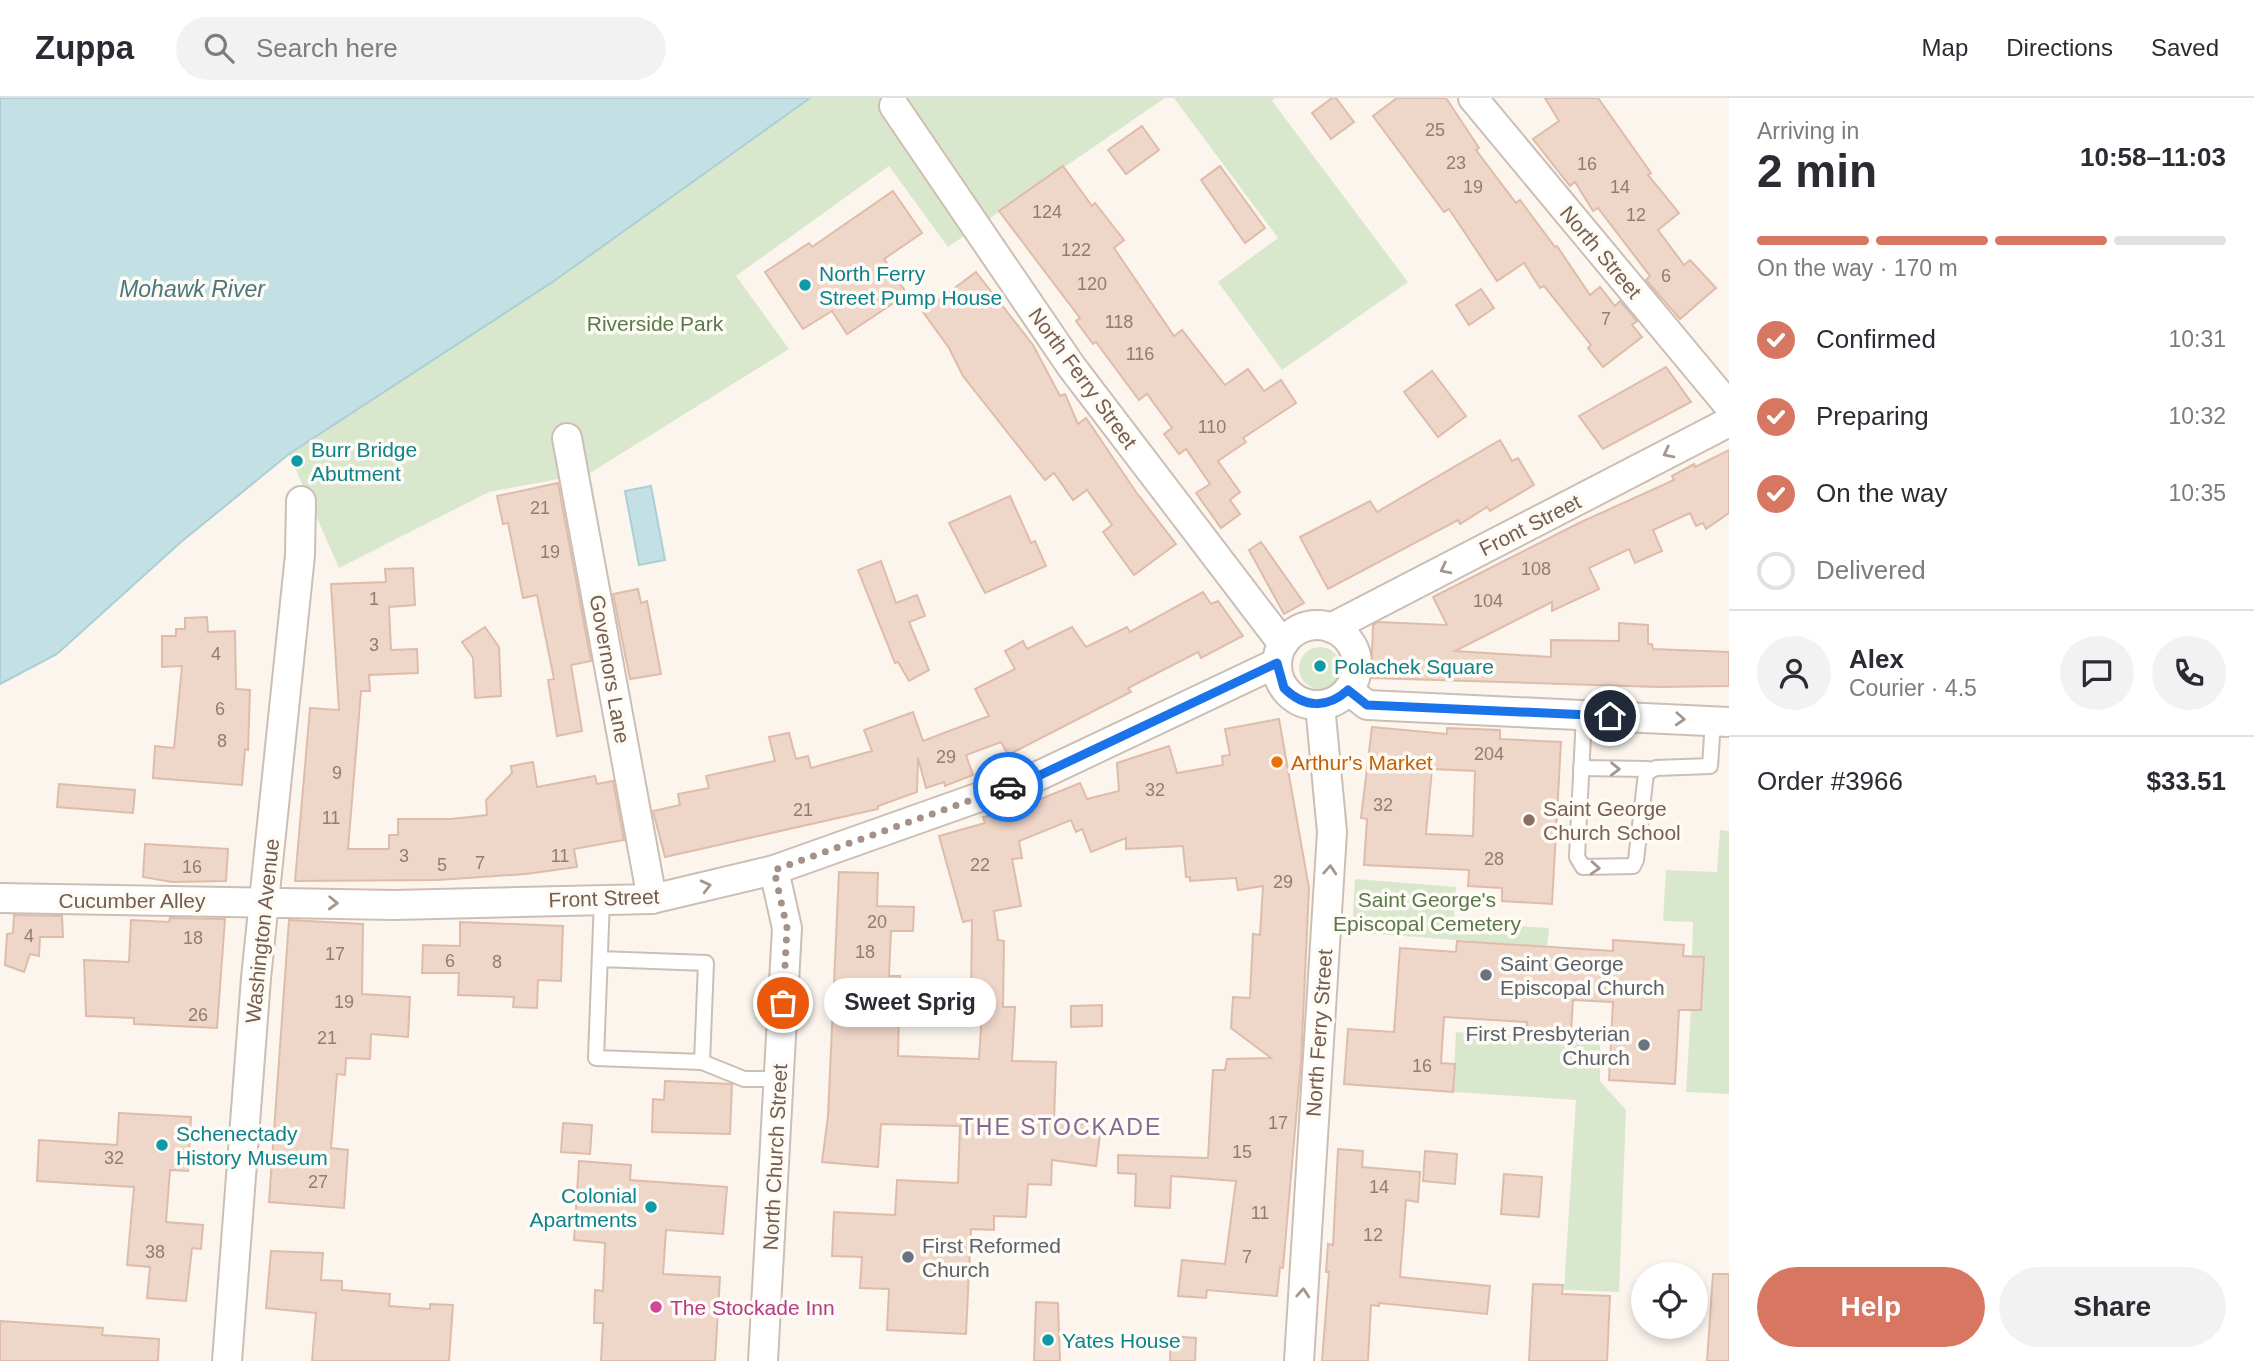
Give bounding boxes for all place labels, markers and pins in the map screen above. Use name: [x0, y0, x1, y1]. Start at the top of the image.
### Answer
place label: North Ferry Street Pump House: [819, 262, 1002, 309]
marker: North Ferry Street Pump House: [797, 277, 813, 293]
place label: Burr Bridge Abutment: [311, 438, 417, 485]
marker: Burr Bridge Abutment: [289, 453, 305, 469]
place label: Polachek Square: [1334, 655, 1494, 678]
marker: Polachek Square: [1312, 658, 1328, 674]
pin: [1580, 686, 1640, 746]
place label: Arthur's Market: [1291, 751, 1433, 774]
marker: Arthur's Market: [1269, 754, 1285, 770]
place label: Saint George Church School: [1543, 797, 1681, 844]
marker: Saint George Church School: [1521, 812, 1537, 828]
place label: Saint George Episcopal Church: [1500, 952, 1665, 999]
marker: Saint George Episcopal Church: [1478, 967, 1494, 983]
pin: [753, 973, 813, 1033]
callout: Sweet Sprig: [825, 978, 996, 1028]
place label: First Presbyterian Church: [1465, 1022, 1630, 1069]
marker: First Presbyterian Church: [1636, 1037, 1652, 1053]
place label: Schenectady History Museum: [176, 1122, 328, 1169]
marker: Schenectady History Museum: [154, 1137, 170, 1153]
place label: Colonial Apartments: [530, 1184, 637, 1231]
marker: Colonial Apartments: [643, 1199, 659, 1215]
place label: First Reformed Church: [922, 1234, 1061, 1281]
marker: First Reformed Church: [900, 1249, 916, 1265]
place label: The Stockade Inn: [670, 1296, 835, 1319]
marker: The Stockade Inn: [648, 1299, 664, 1315]
place label: Yates House: [1062, 1329, 1181, 1352]
marker: Yates House: [1040, 1332, 1056, 1348]

